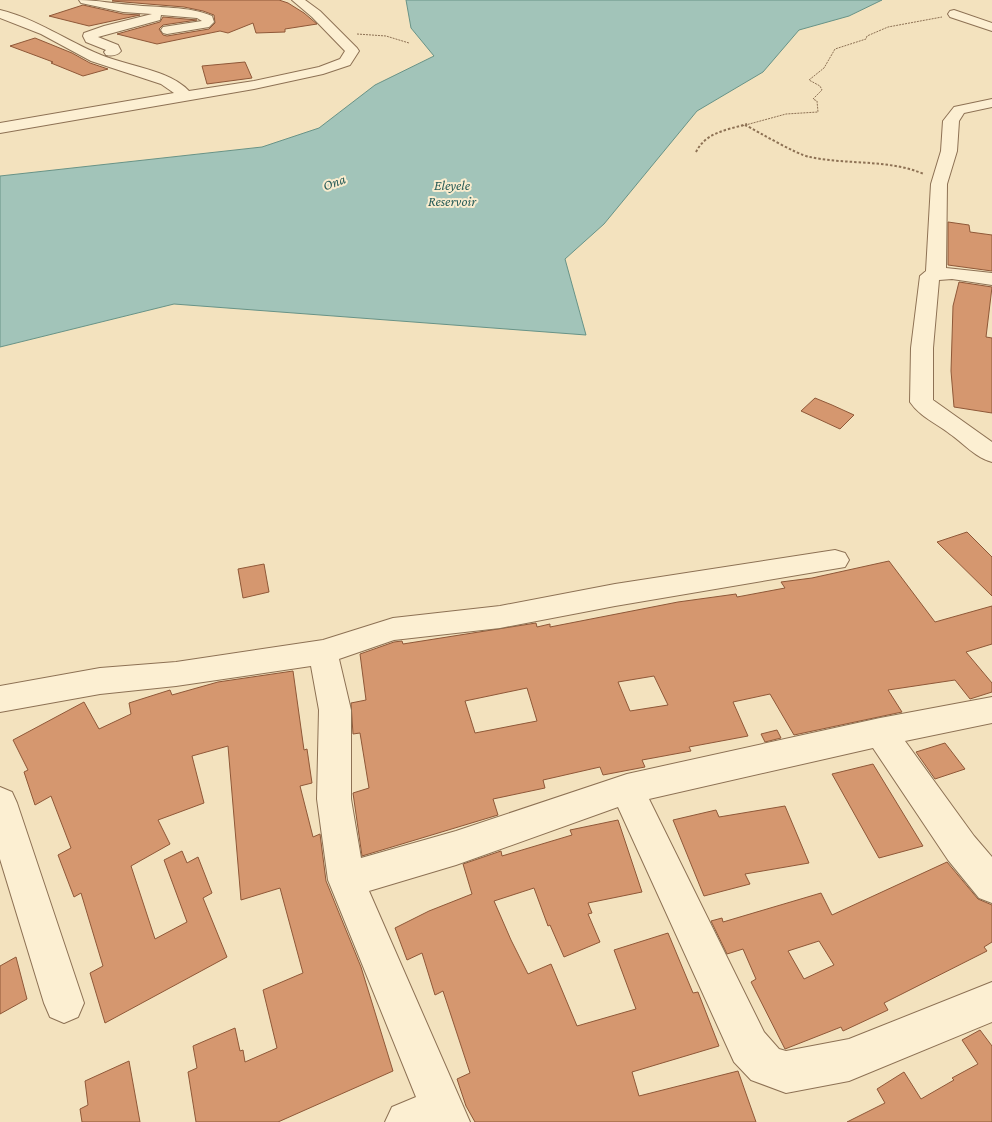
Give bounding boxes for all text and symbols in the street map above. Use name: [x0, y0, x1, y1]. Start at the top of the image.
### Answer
water label: Ona: [320, 170, 348, 194]
water label: Eleyele Reservoir: [428, 177, 477, 209]

